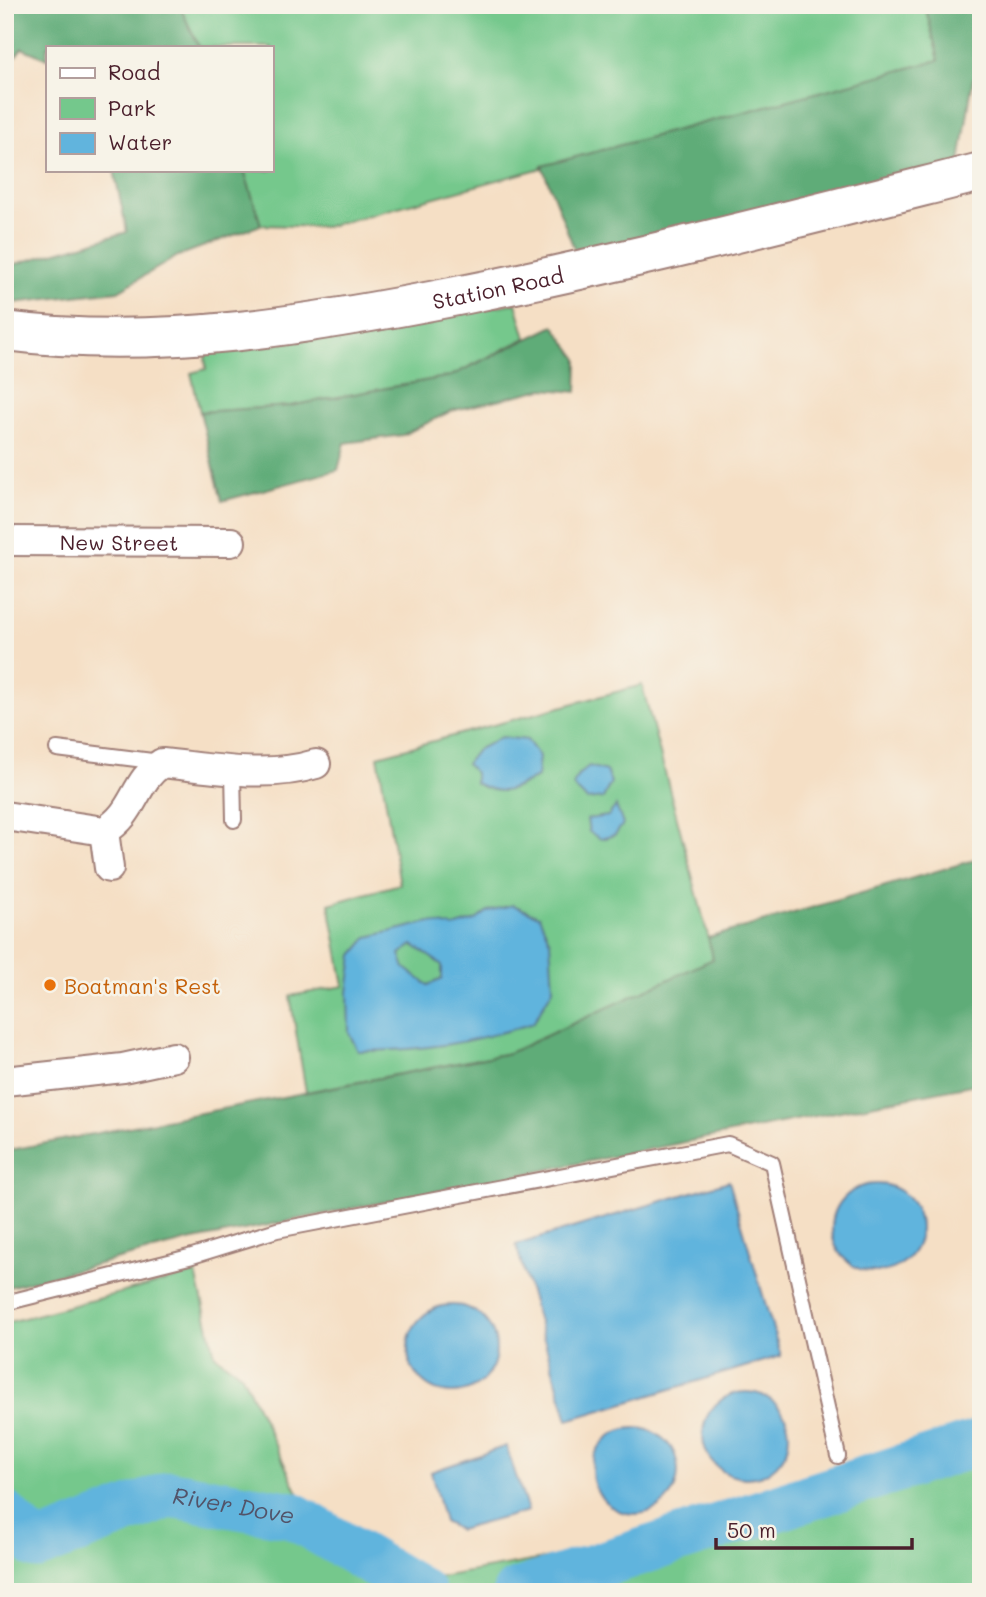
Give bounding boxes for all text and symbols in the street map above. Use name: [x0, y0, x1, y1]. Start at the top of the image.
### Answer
legend: [46, 46, 273, 172]
text: Road: [108, 58, 160, 85]
text: Park: [108, 94, 156, 121]
text: Water: [108, 128, 172, 155]
street label: Station Road: [430, 261, 566, 314]
street label: New Street: [60, 528, 178, 555]
place label: Boatman's Rest: [64, 972, 221, 999]
marker: Boatman's Rest: [42, 977, 58, 993]
water label: River Dove: [171, 1480, 297, 1530]
scale bar: [716, 1506, 912, 1550]
text: 50 m: [727, 1516, 776, 1543]

